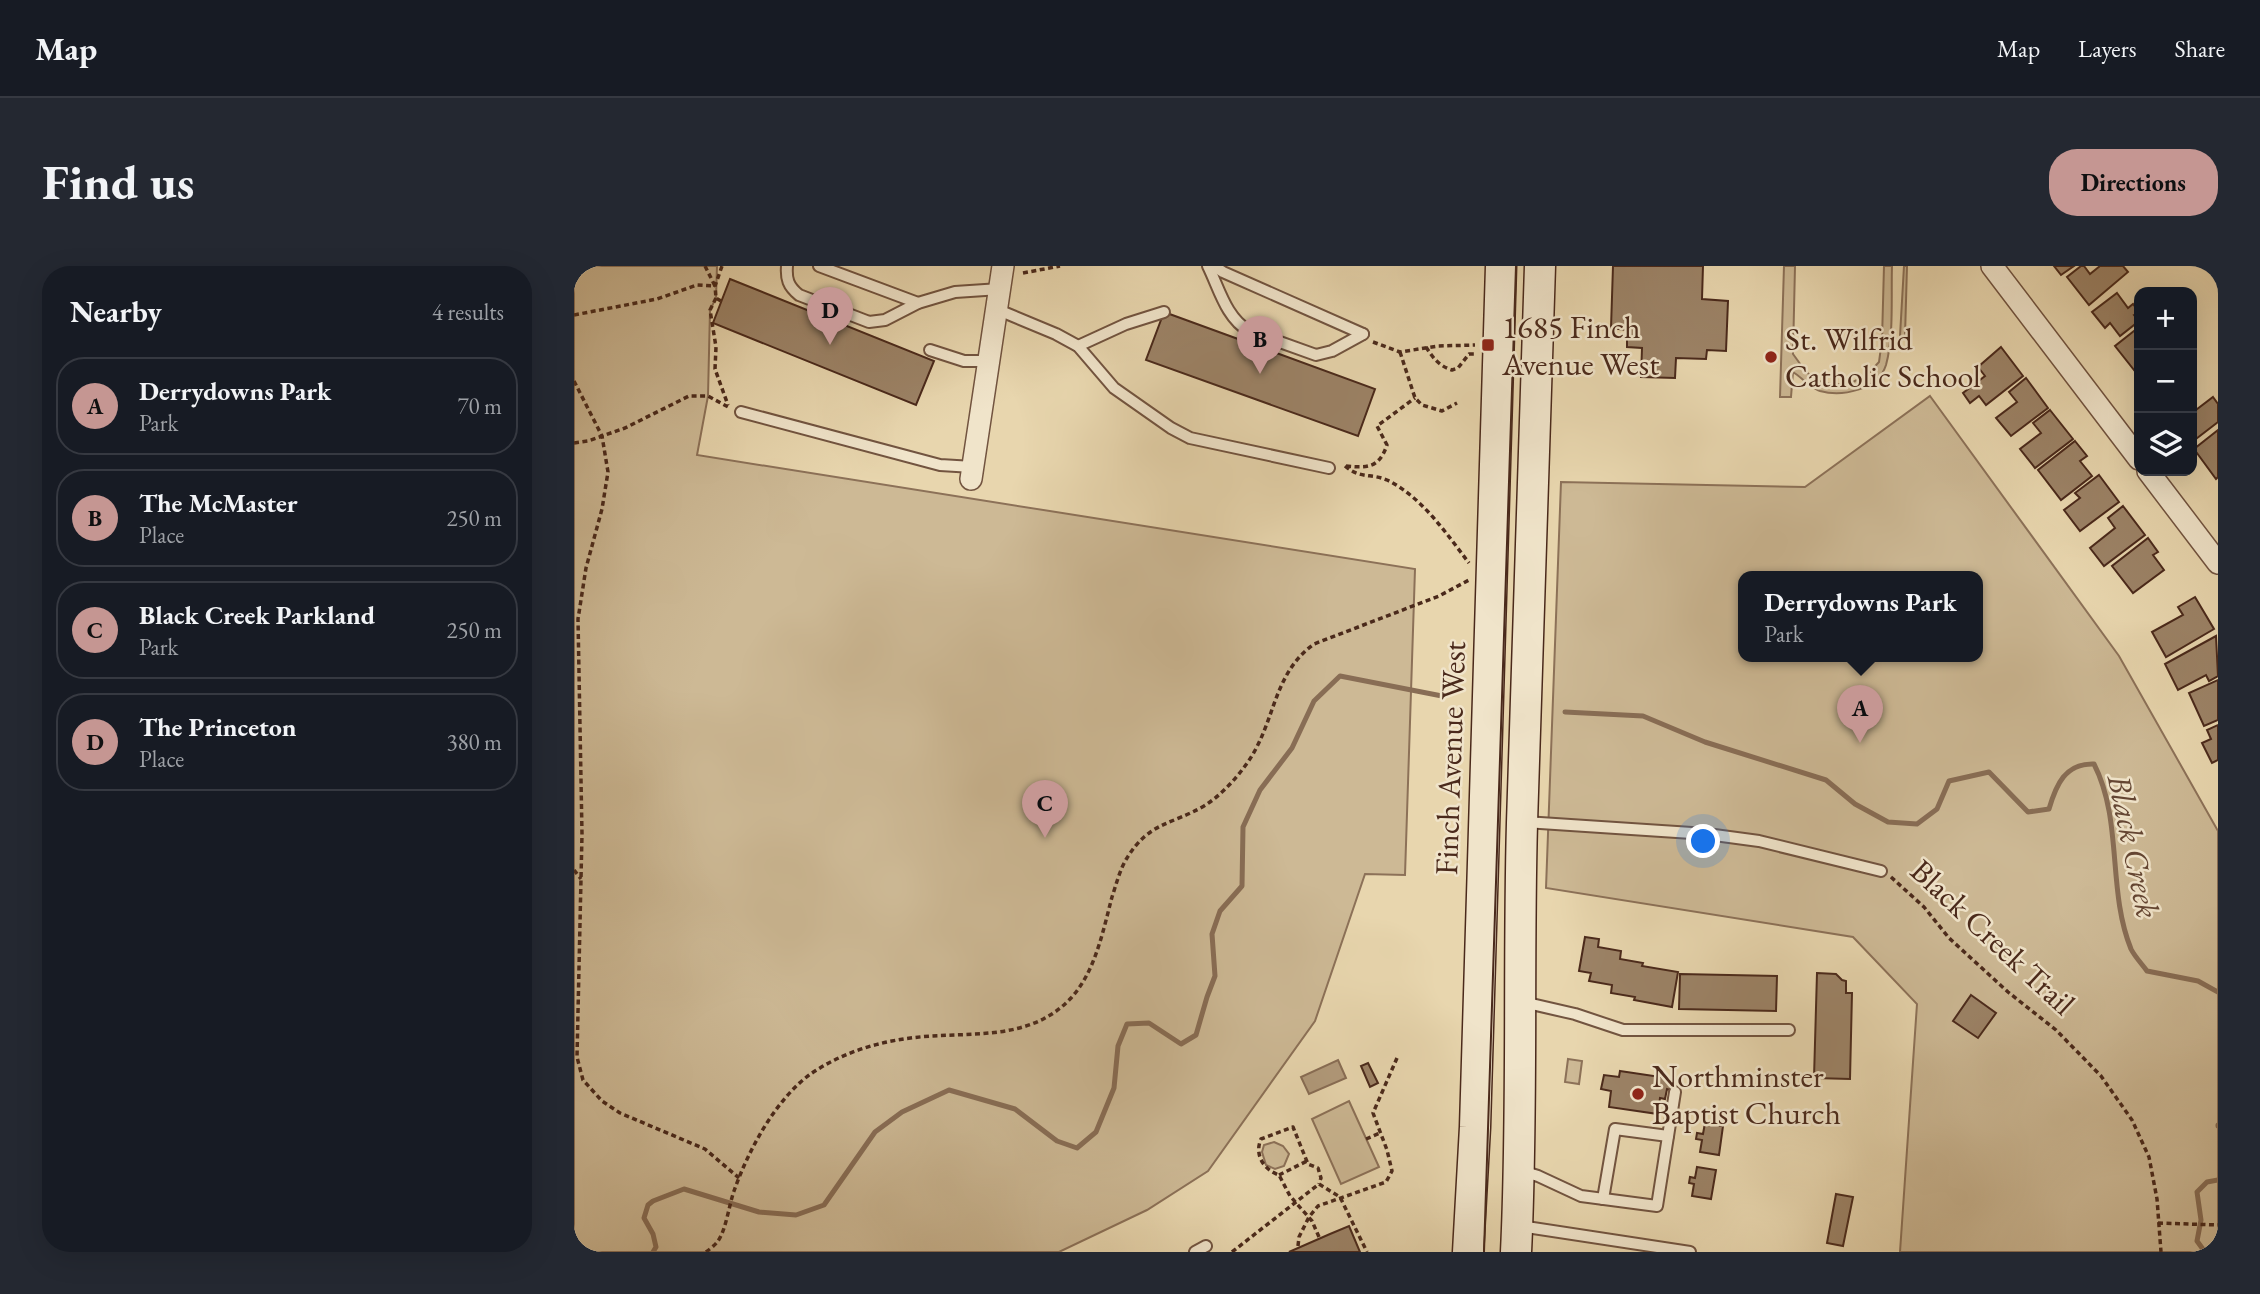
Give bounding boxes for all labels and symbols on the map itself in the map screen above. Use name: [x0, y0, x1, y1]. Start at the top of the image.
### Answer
pin: D: [807, 287, 853, 345]
place label: 1685 Finch Avenue West: [1501, 306, 1659, 385]
pin: B: [1237, 316, 1283, 374]
place label: St. Wilfrid Catholic School: [1785, 318, 1981, 397]
marker: 1685 Finch Avenue West: [1480, 337, 1496, 353]
marker: St. Wilfrid Catholic School: [1763, 349, 1779, 365]
street label: Finch Avenue West: [1425, 640, 1475, 876]
pin: A: [1837, 685, 1883, 743]
water label: Black Creek: [2098, 769, 2170, 922]
pin: C: [1022, 780, 1068, 838]
your location: [1686, 824, 1720, 858]
street label: Black Creek Trail: [1902, 850, 2084, 1024]
place label: Northminster Baptist Church: [1652, 1055, 1841, 1134]
marker: Northminster Baptist Church: [1630, 1086, 1646, 1102]

